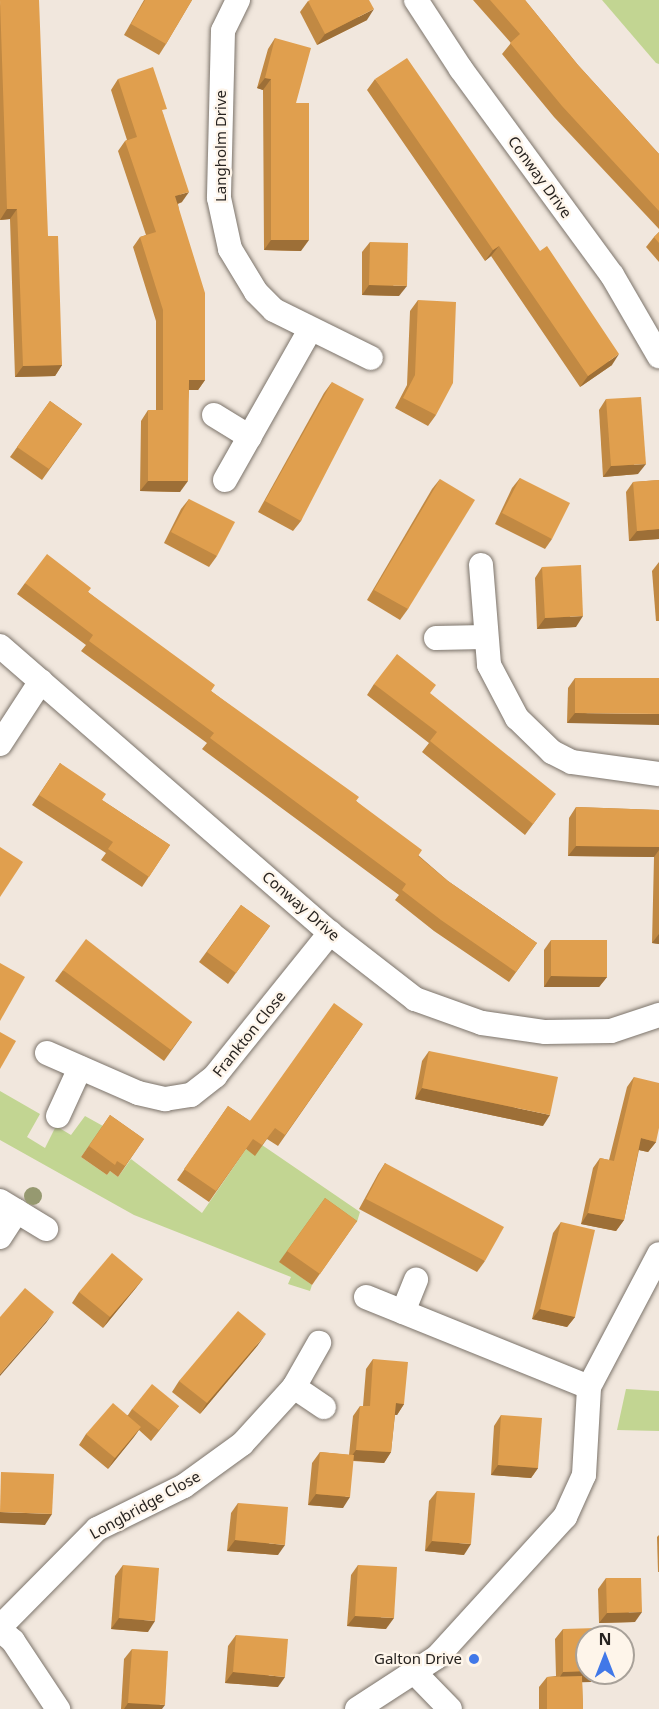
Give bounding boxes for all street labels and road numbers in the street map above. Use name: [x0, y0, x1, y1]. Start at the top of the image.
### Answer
street label: Langholm Drive: [212, 90, 230, 202]
street label: Conway Drive: [504, 133, 576, 221]
street label: Conway Drive: [259, 867, 343, 945]
street label: Frankton Close: [209, 987, 289, 1081]
street label: Longbridge Close: [87, 1467, 203, 1543]

